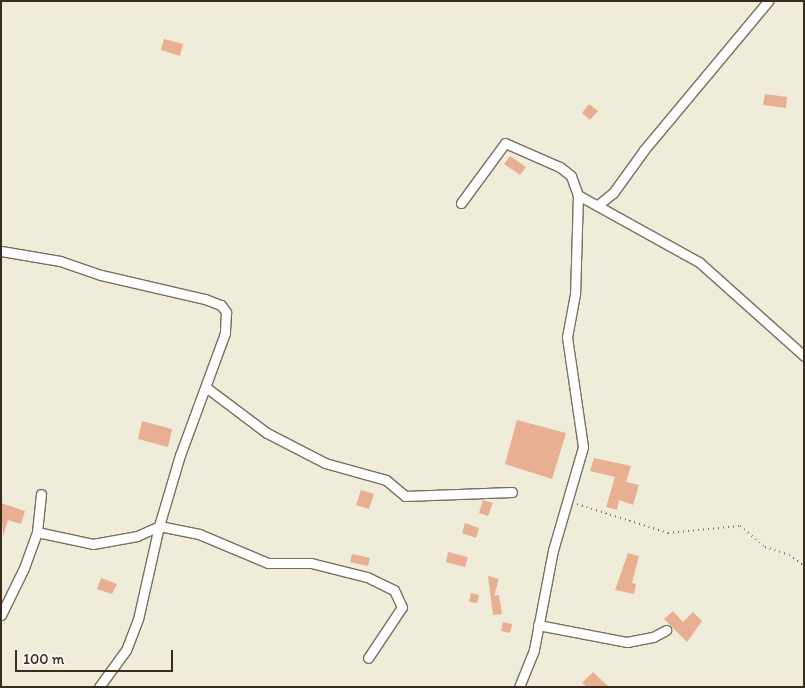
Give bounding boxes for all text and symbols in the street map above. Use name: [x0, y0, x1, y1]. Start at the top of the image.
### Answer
scale bar: [18, 640, 175, 672]
text: 100 m: [23, 650, 64, 668]

